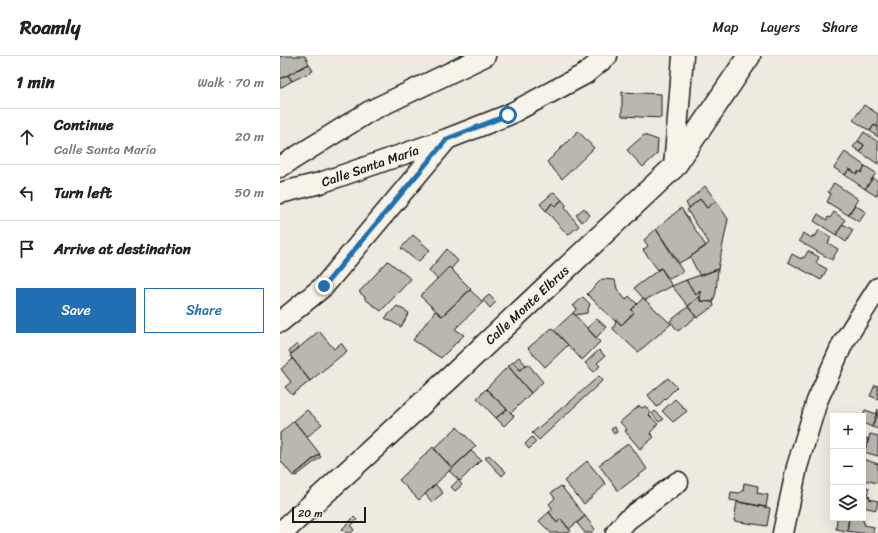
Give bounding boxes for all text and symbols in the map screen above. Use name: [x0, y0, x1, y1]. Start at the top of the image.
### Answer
text: Roamly: [20, 11, 80, 44]
text: Map: [713, 15, 738, 40]
text: Layers: [760, 15, 800, 40]
text: Share: [822, 15, 858, 40]
text: 1 min: [16, 67, 55, 97]
text: Walk · 70 m: [198, 71, 264, 94]
route start: [499, 106, 517, 124]
text: Continue: [54, 112, 114, 138]
text: 20 m: [235, 125, 264, 148]
icon: ahead: [16, 126, 38, 148]
text: Calle Santa María: [54, 138, 156, 161]
street label: Calle Santa María: [318, 138, 422, 193]
text: Turn left: [54, 180, 112, 206]
text: 50 m: [234, 181, 264, 204]
icon: left: [16, 182, 38, 204]
text: Arrive at destination: [54, 236, 191, 262]
icon: arrive: [16, 238, 38, 260]
street label: Calle Monte Elbrus: [479, 260, 575, 350]
route end: [315, 277, 333, 295]
button: Save: [16, 288, 136, 333]
button: Share: [144, 288, 264, 333]
map controls: [830, 413, 866, 521]
button: +: [830, 413, 866, 449]
button: −: [830, 449, 866, 485]
button: layers: [830, 485, 866, 521]
text: 20 m: [298, 504, 323, 523]
scale bar: [292, 505, 366, 524]

